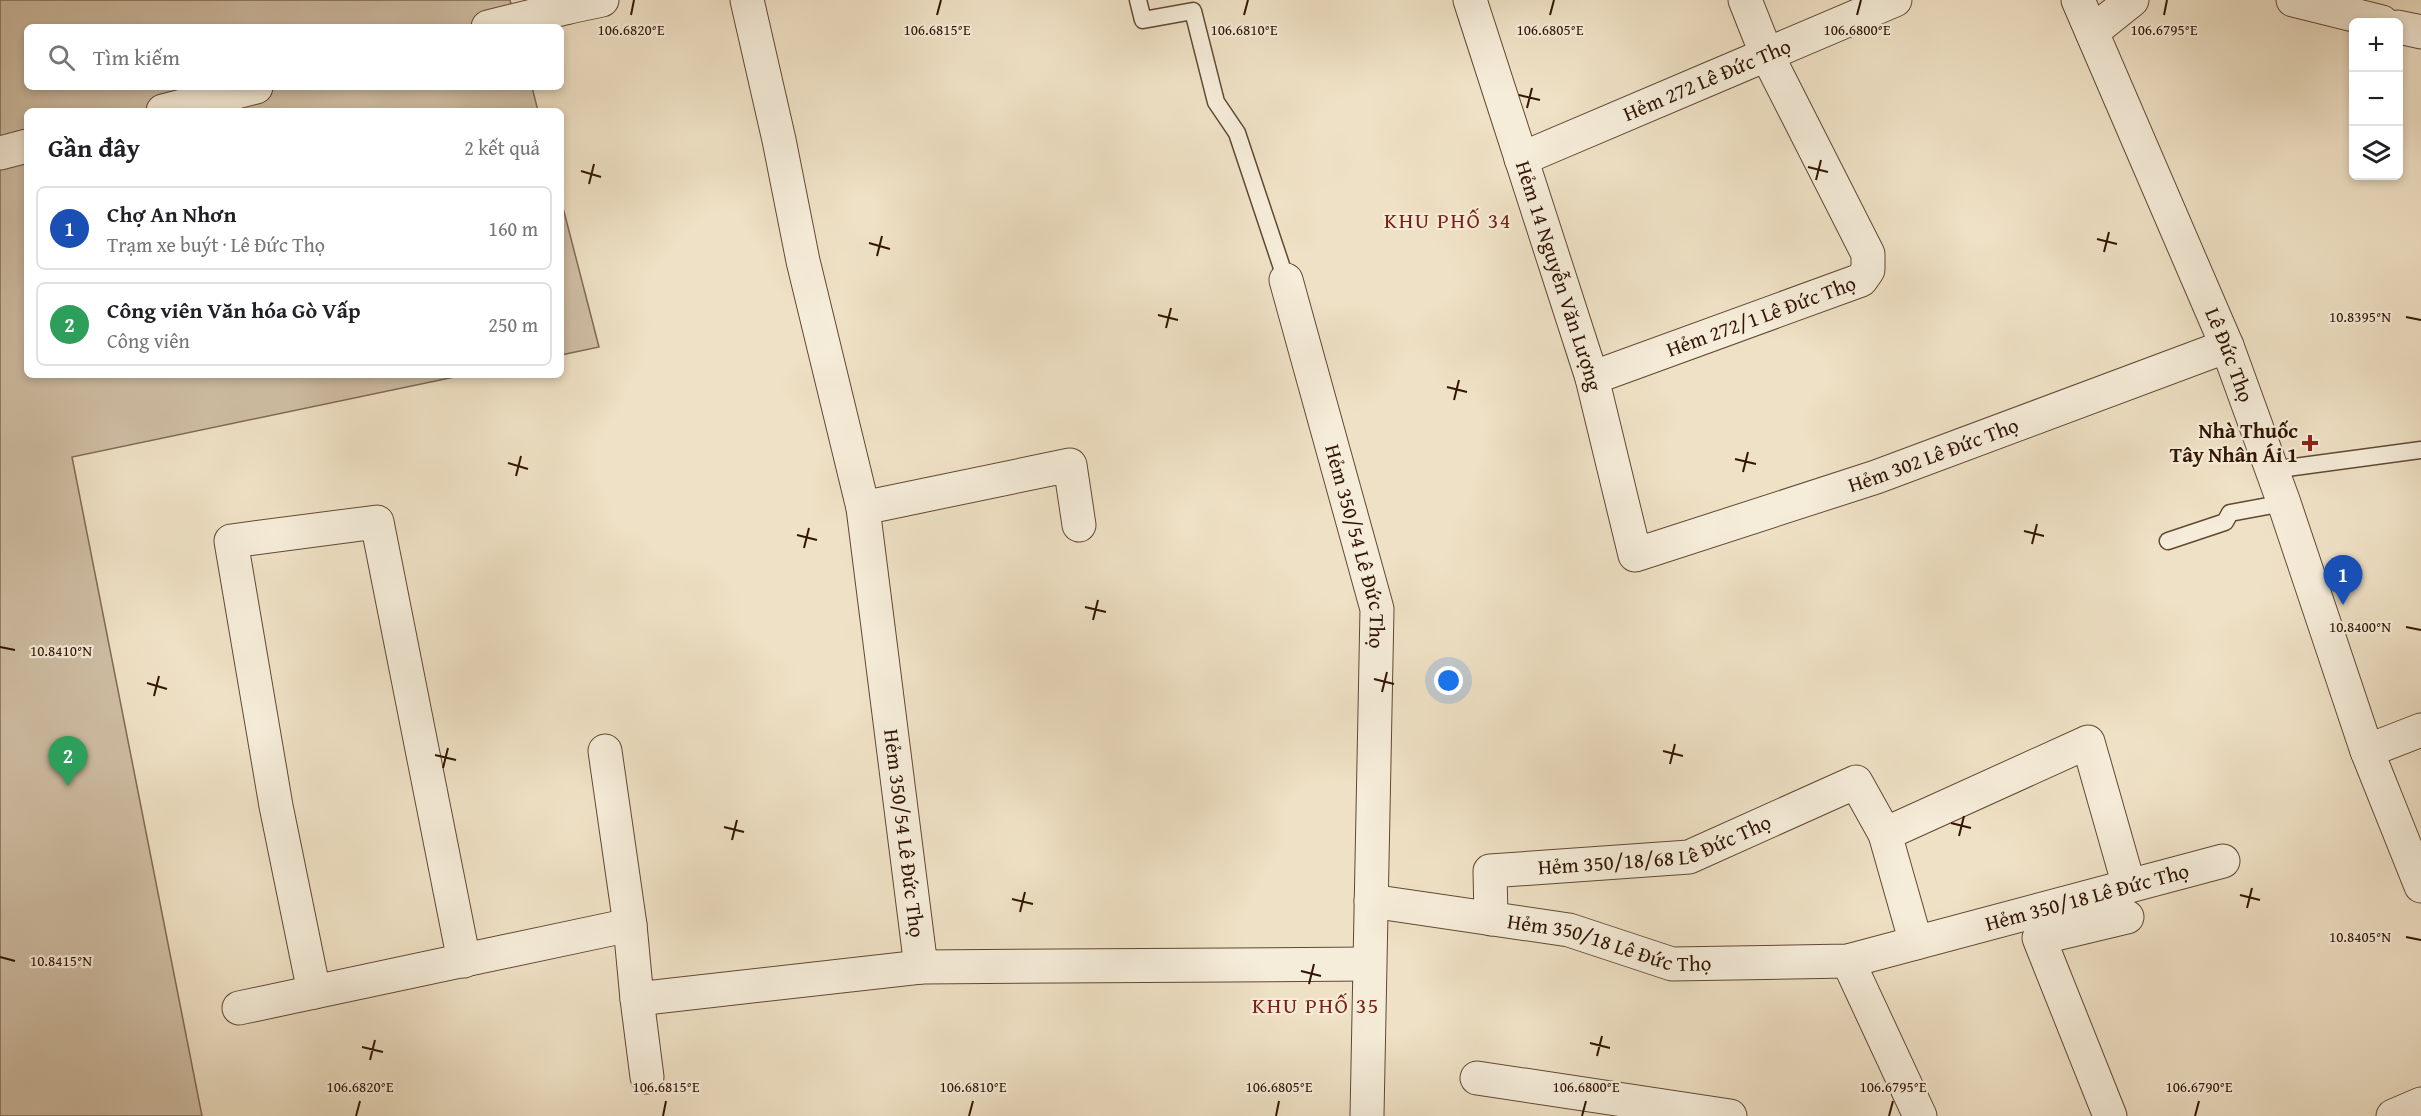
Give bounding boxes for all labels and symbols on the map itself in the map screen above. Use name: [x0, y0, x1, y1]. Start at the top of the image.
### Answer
text: 106.6820°E: [597, 19, 665, 40]
text: 106.6815°E: [903, 19, 971, 40]
text: 106.6810°E: [1210, 19, 1278, 40]
text: 106.6805°E: [1516, 19, 1584, 40]
text: 106.6800°E: [1823, 19, 1891, 40]
text: 106.6795°E: [2130, 19, 2198, 40]
street label: Hẻm 272 Lê Đức Thọ: [1618, 30, 1795, 129]
street label: Hẻm 14 Nguyễn Văn Lượng: [1508, 157, 1611, 395]
district label: KHU PHỐ 34: [1384, 204, 1512, 236]
street label: Hẻm 272/1 Lê Đức Thọ: [1662, 267, 1860, 365]
street label: Lê Đức Thọ: [2197, 303, 2262, 406]
text: 10.8395°N: [2329, 306, 2391, 327]
street label: Hẻm 302 Lê Đức Thọ: [1844, 409, 2023, 500]
place label: Nhà Thuốc Tây Nhân Ái 1: [2170, 415, 2298, 470]
marker: Nhà Thuốc Tây Nhân Ái 1: [2303, 436, 2317, 450]
street label: Hẻm 350/54 Lê Đức Thọ: [1317, 441, 1393, 649]
pin: 1: [2324, 556, 2362, 605]
text: 10.8400°N: [2329, 616, 2391, 637]
text: 10.8410°N: [30, 640, 92, 661]
your location: [1434, 666, 1463, 695]
street label: Hẻm 350/54 Lê Đức Thọ: [876, 727, 933, 939]
pin: 2: [48, 736, 88, 786]
street label: Hẻm 350/18/68 Lê Đức Thọ: [1537, 806, 1776, 883]
street label: Hẻm 350/18 Lê Đức Thọ: [1982, 855, 2192, 939]
street label: Hẻm 350/18 Lê Đức Thọ: [1505, 905, 1712, 979]
text: 10.8405°N: [2329, 926, 2391, 947]
text: 10.8415°N: [30, 950, 92, 971]
district label: KHU PHỐ 35: [1252, 989, 1380, 1021]
text: 106.6820°E: [326, 1076, 394, 1097]
text: 106.6815°E: [632, 1076, 700, 1097]
text: 106.6810°E: [939, 1076, 1007, 1097]
text: 106.6805°E: [1245, 1076, 1313, 1097]
text: 106.6800°E: [1552, 1076, 1620, 1097]
text: 106.6795°E: [1859, 1076, 1927, 1097]
text: 106.6790°E: [2165, 1076, 2233, 1097]

